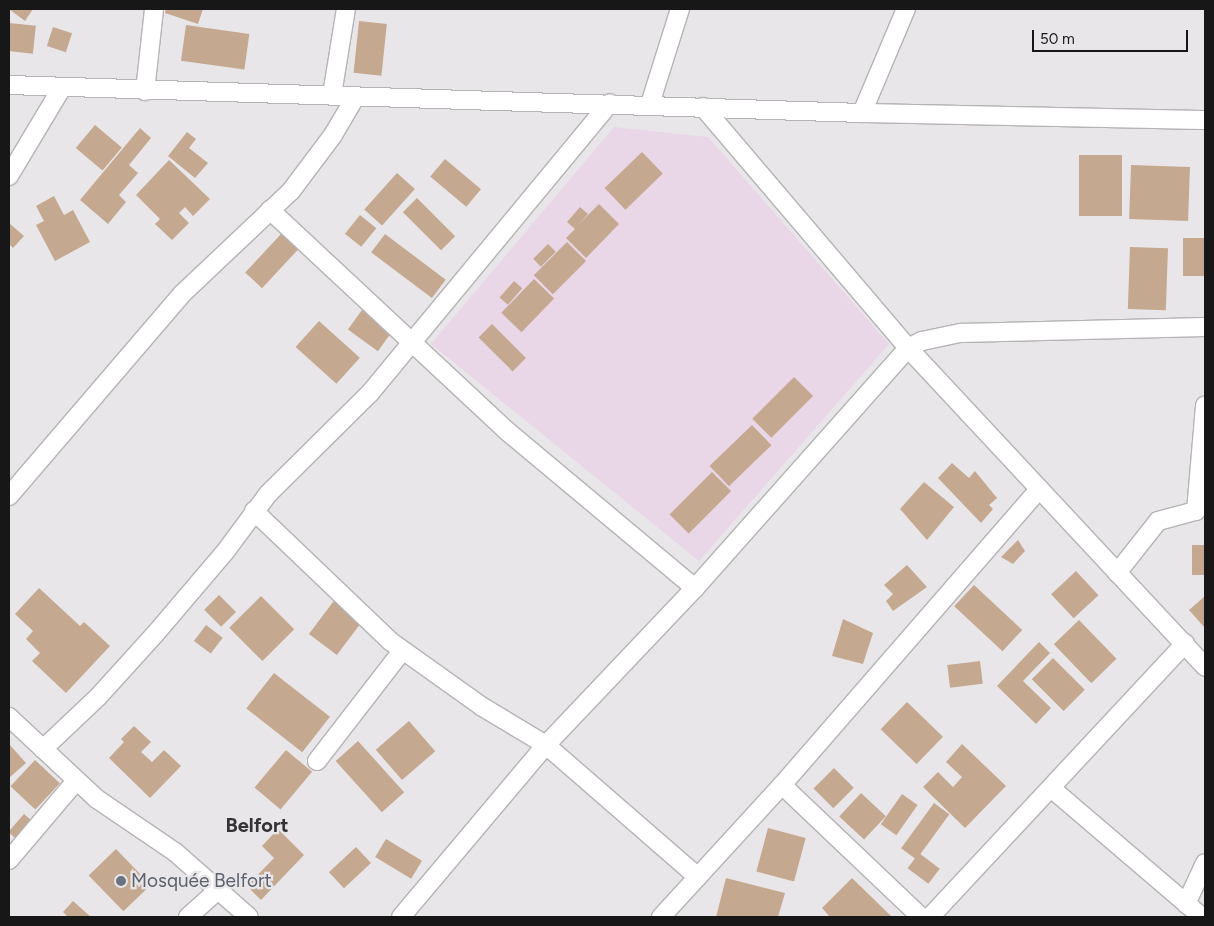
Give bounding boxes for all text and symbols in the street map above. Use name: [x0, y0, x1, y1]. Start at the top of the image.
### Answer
scale bar: [1034, 20, 1190, 52]
text: 50 m: [1040, 30, 1075, 48]
district label: Belfort: [225, 813, 289, 837]
place label: Mosquée Belfort: [131, 870, 272, 892]
marker: Mosquée Belfort: [115, 875, 127, 887]

